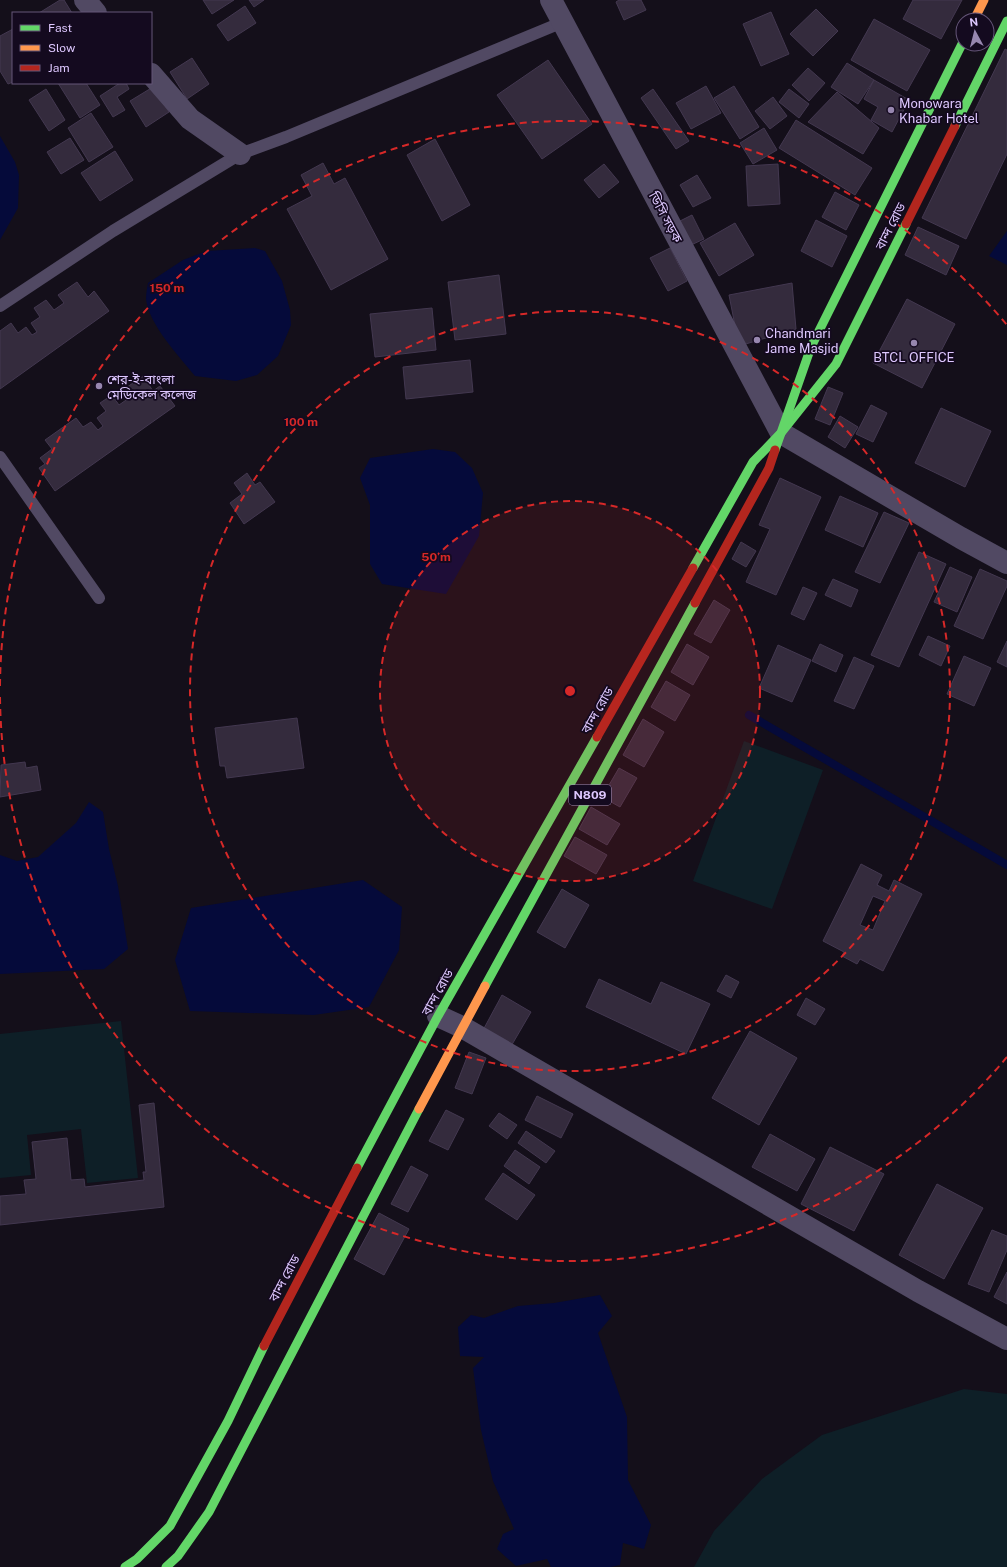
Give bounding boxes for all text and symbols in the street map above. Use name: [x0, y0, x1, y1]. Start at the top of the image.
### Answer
legend: [12, 12, 152, 84]
north arrow: [955, 12, 995, 52]
text: N: [969, 16, 979, 29]
text: Fast: [48, 21, 73, 35]
text: Slow: [48, 41, 76, 55]
text: Jam: [48, 61, 70, 75]
place label: Monowara Khabar Hotel: [899, 96, 979, 126]
marker: Monowara Khabar Hotel: [886, 105, 896, 115]
street label: ডিসি সড়ক: [645, 188, 685, 246]
street label: বান্দ রোড: [872, 200, 909, 253]
text: 150 m: [150, 281, 184, 295]
place label: Chandmari Jame Masjid: [765, 326, 839, 356]
marker: Chandmari Jame Masjid: [752, 335, 762, 345]
marker: BTCL OFFICE: [909, 338, 919, 348]
place label: BTCL OFFICE: [873, 350, 955, 365]
place label: শের-ই-বাংলা মেডিকেল কলেজ: [107, 372, 197, 402]
marker: শের-ই-বাংলা মেডিকেল কলেজ: [94, 381, 104, 391]
text: 100 m: [284, 415, 318, 429]
text: 50 m: [421, 550, 451, 564]
centre of rings: [563, 684, 577, 698]
street label: বান্দ রোড: [578, 684, 617, 737]
road number: N809: [569, 785, 611, 805]
street label: বান্দ রোড: [418, 966, 457, 1019]
street label: বান্দ রোড: [265, 1252, 303, 1305]

